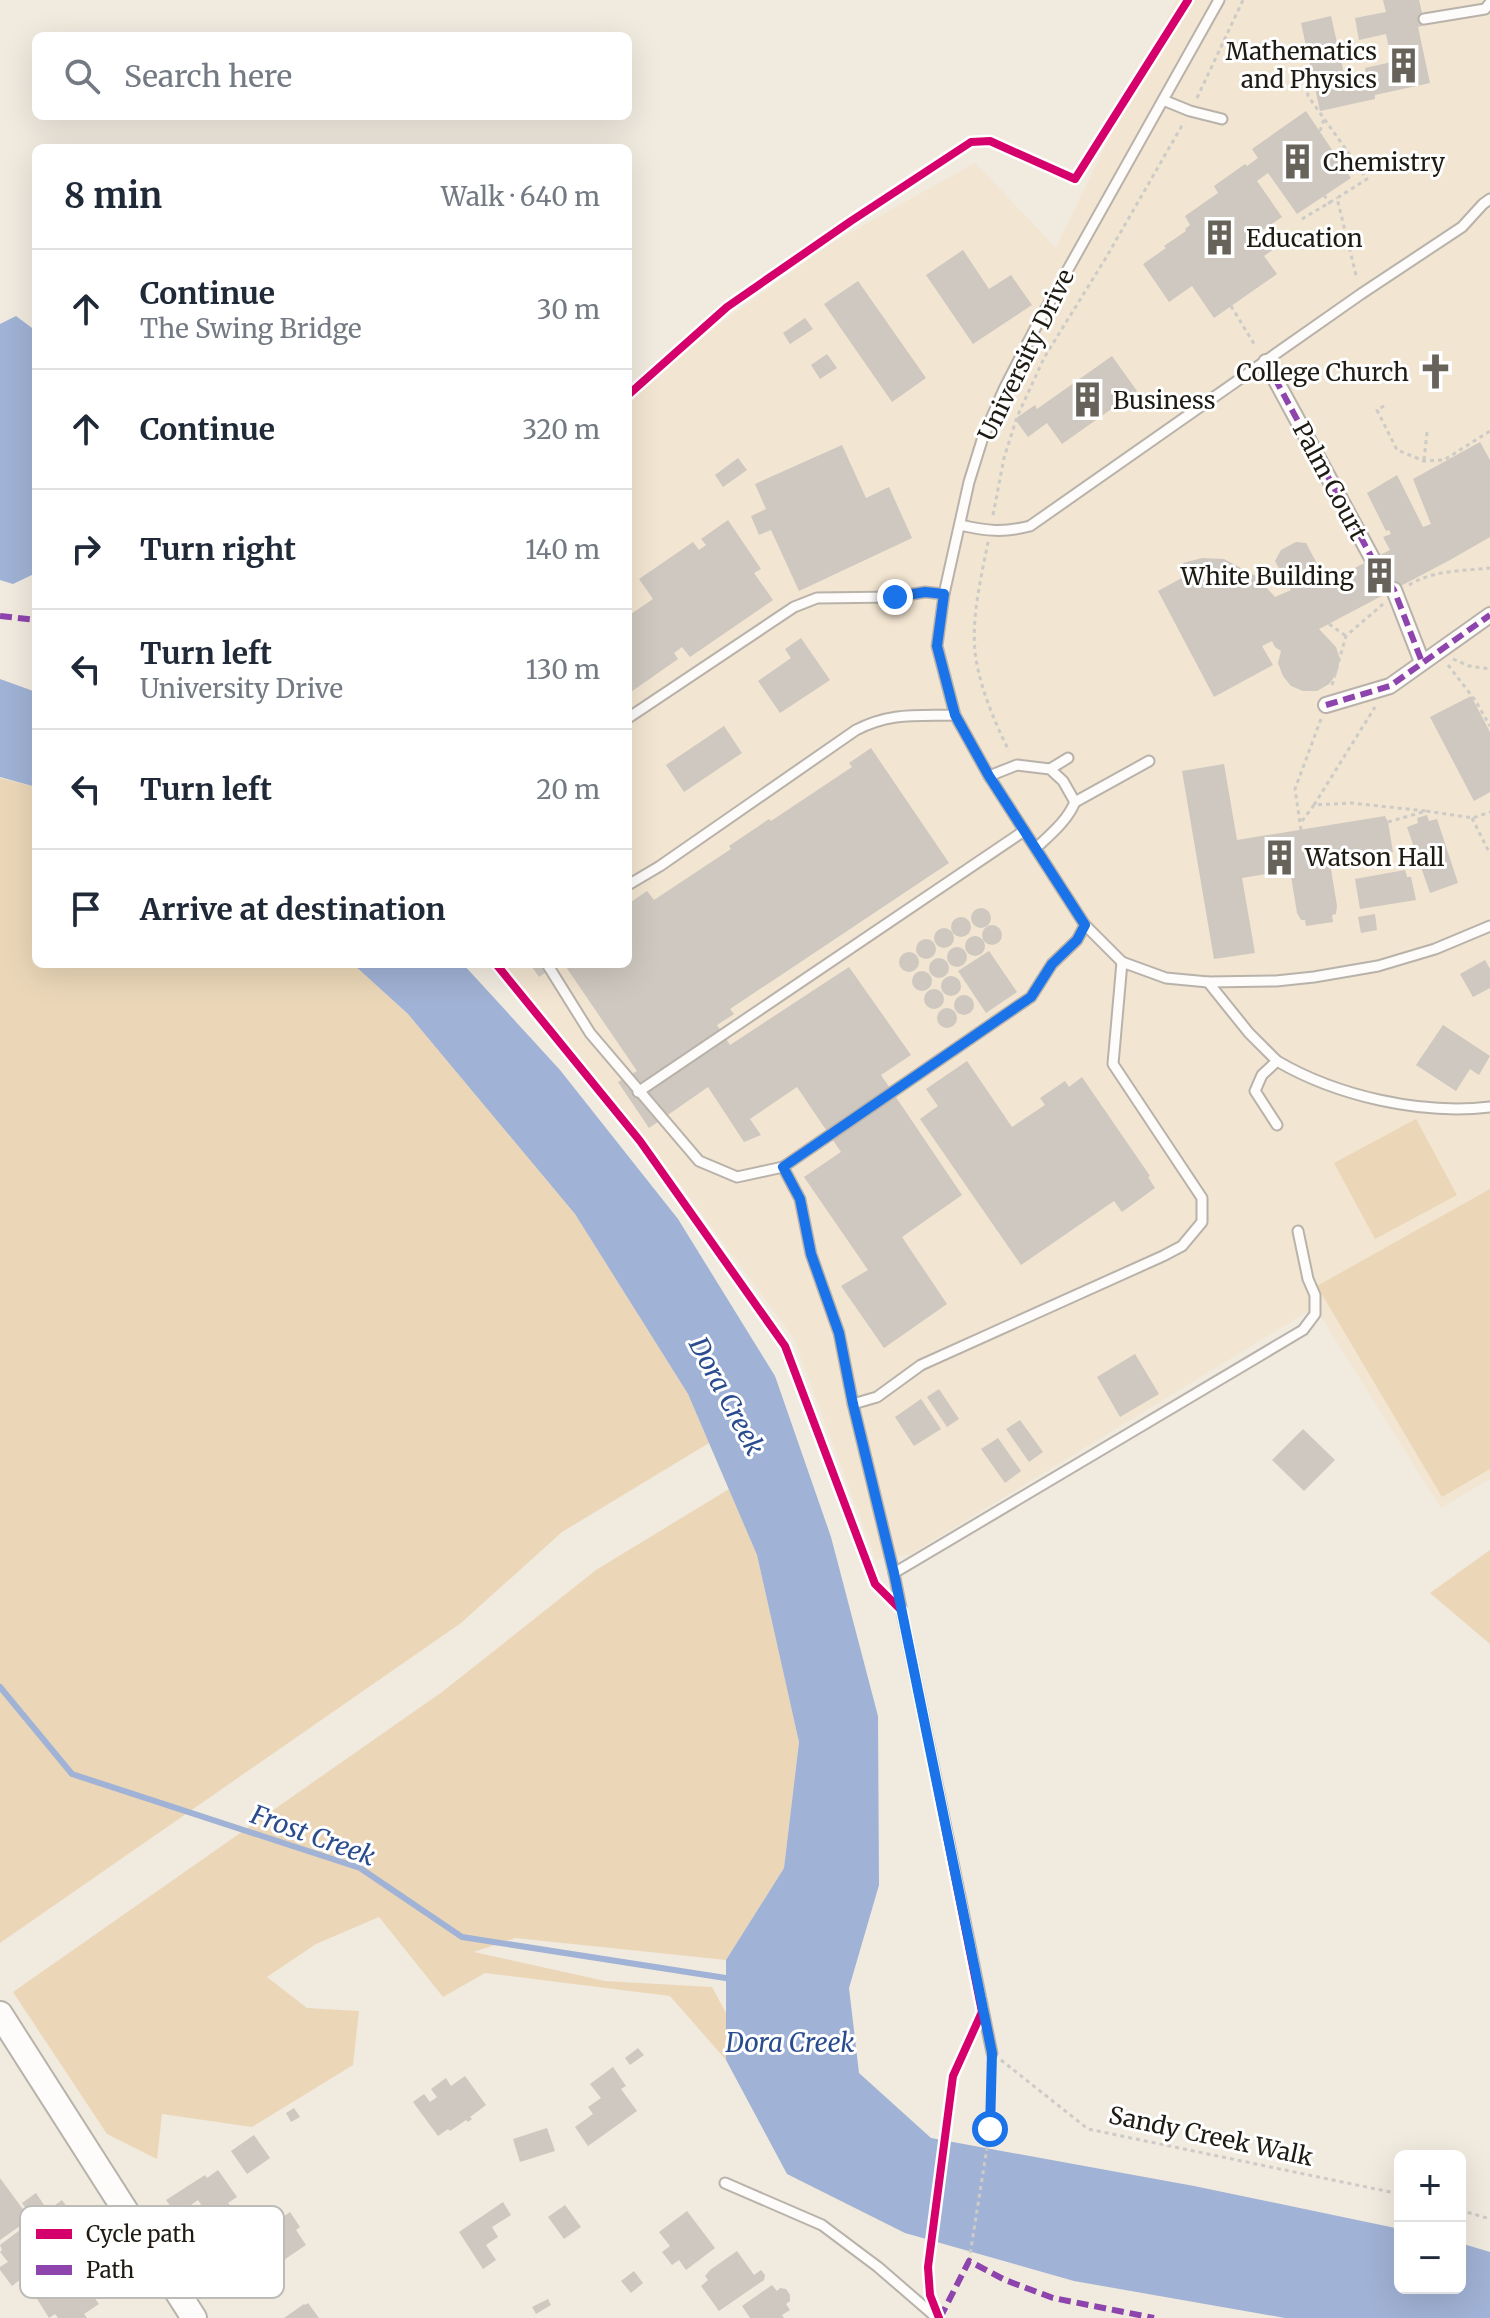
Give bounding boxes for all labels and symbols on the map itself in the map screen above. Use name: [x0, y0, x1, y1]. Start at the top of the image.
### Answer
place label: Mathematics and Physics: [1225, 36, 1377, 95]
building icon: Mathematics and Physics: [1384, 46, 1422, 84]
building icon: Chemistry: [1278, 143, 1316, 181]
place label: Chemistry: [1323, 147, 1445, 178]
building icon: Education: [1201, 219, 1239, 257]
place label: Education: [1246, 223, 1363, 254]
street label: University Drive: [971, 264, 1081, 446]
church icon: College Church: [1416, 353, 1454, 391]
place label: College Church: [1236, 357, 1409, 388]
building icon: Business: [1068, 381, 1106, 419]
place label: Business: [1113, 385, 1215, 416]
street label: Palm Court: [1286, 417, 1374, 546]
building icon: White Building: [1361, 557, 1399, 595]
place label: White Building: [1180, 561, 1354, 592]
route end: [877, 579, 913, 615]
building icon: Watson Hall: [1260, 838, 1298, 876]
place label: Watson Hall: [1304, 842, 1444, 873]
water label: Dora Creek: [682, 1330, 772, 1461]
water label: Frost Creek: [245, 1797, 380, 1873]
water label: Dora Creek: [725, 2026, 854, 2059]
street label: Sandy Creek Walk: [1106, 2099, 1317, 2173]
route start: [972, 2111, 1008, 2147]
legend: [20, 2206, 284, 2298]
text: Cycle path: [86, 2220, 196, 2248]
text: Path: [86, 2256, 135, 2284]

